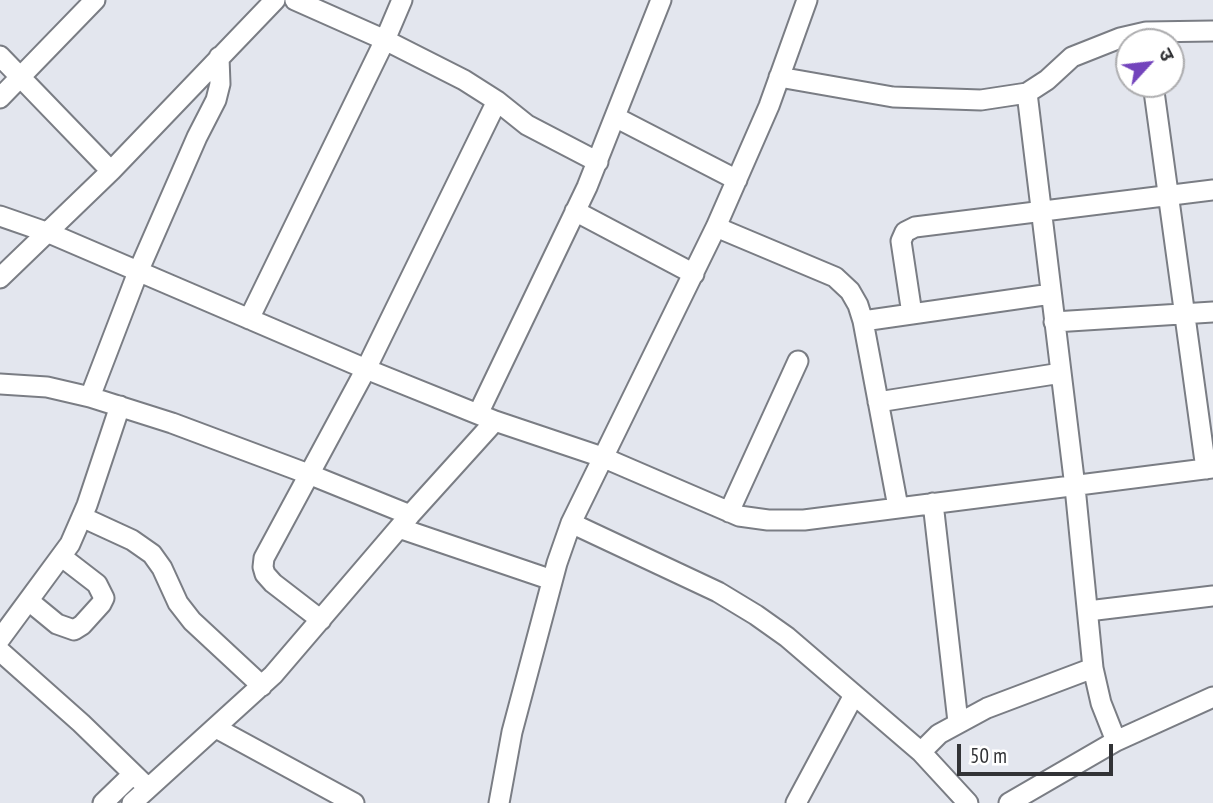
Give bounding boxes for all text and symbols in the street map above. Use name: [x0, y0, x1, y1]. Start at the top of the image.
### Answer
north arrow: [1115, 28, 1185, 98]
text: उ: [1154, 44, 1180, 65]
scale bar: [961, 730, 1117, 774]
text: 50 m: [970, 742, 1007, 769]

